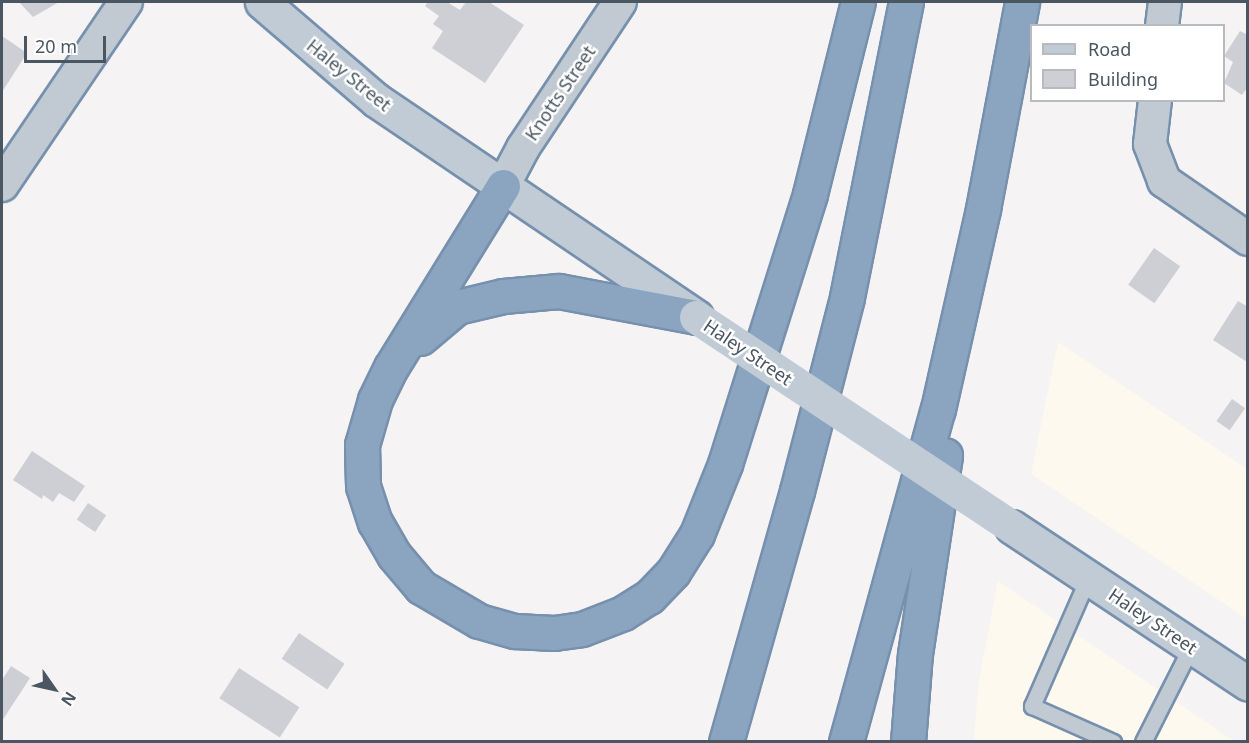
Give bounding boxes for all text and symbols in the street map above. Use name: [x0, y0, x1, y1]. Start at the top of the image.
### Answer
scale bar: [27, 24, 110, 62]
legend: [1030, 24, 1225, 102]
text: 20 m: [35, 34, 77, 58]
street label: Haley Street: [303, 35, 395, 115]
text: Road: [1088, 37, 1131, 61]
street label: Knotts Street: [520, 41, 600, 145]
text: Building: [1088, 67, 1158, 91]
street label: Haley Street: [700, 315, 796, 389]
street label: Haley Street: [1105, 584, 1201, 658]
north arrow: [24, 659, 84, 719]
text: N: [56, 688, 82, 711]

